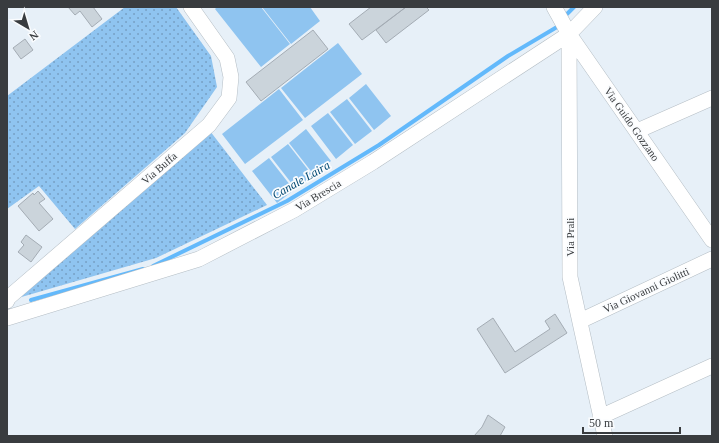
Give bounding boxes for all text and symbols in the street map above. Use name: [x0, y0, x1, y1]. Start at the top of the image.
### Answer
north arrow: [8, 8, 48, 48]
text: N: [27, 29, 41, 43]
street label: Via Guido Gozzano: [602, 85, 662, 164]
street label: Via Buffa: [139, 149, 179, 187]
water label: Canale Laira: [270, 158, 332, 202]
street label: Via Brescia: [293, 177, 343, 213]
street label: Via Prali: [564, 218, 576, 256]
street label: Via Giovanni Giolitti: [601, 265, 691, 315]
scale bar: [583, 409, 680, 435]
text: 50 m: [589, 416, 614, 430]

